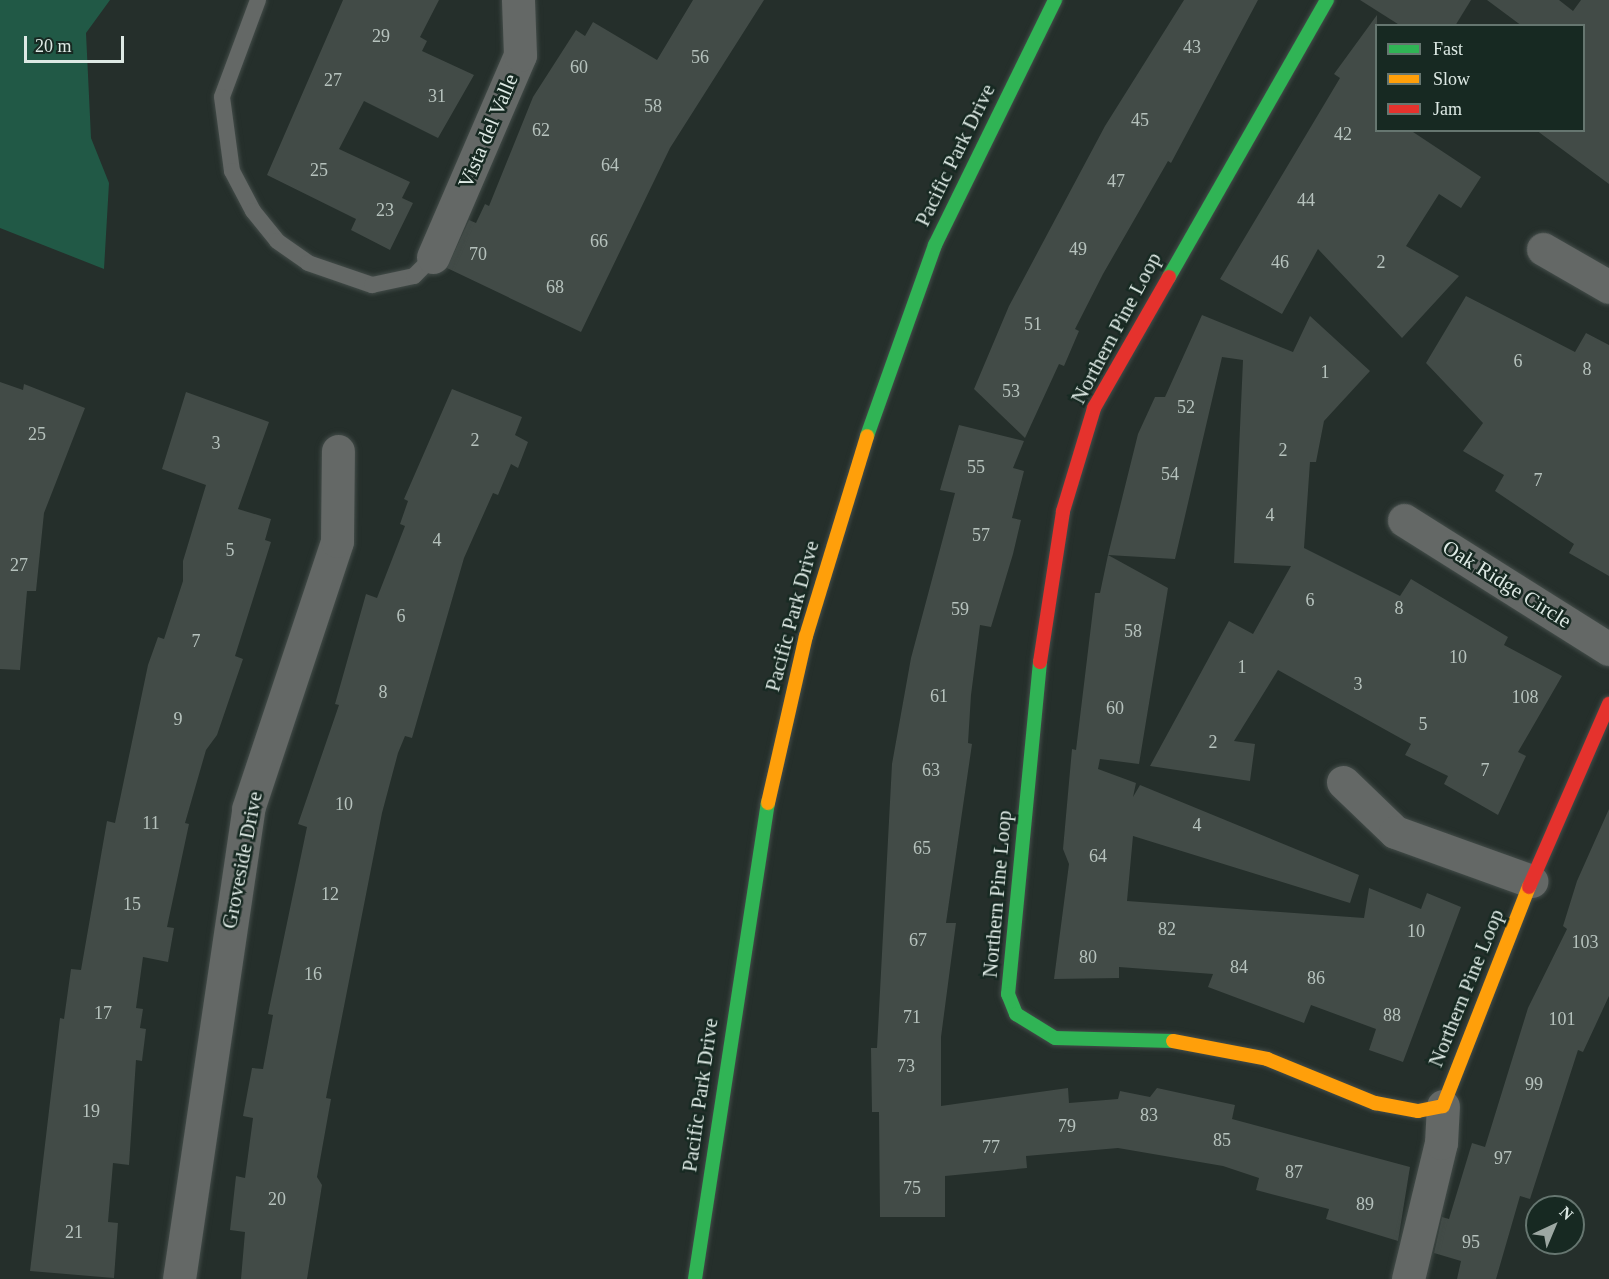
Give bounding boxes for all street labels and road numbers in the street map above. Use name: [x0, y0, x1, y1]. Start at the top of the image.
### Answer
street label: Vista del Valle: [452, 70, 524, 192]
street label: Pacific Park Drive: [910, 80, 1000, 230]
street label: Northern Pine Loop: [1065, 248, 1167, 408]
street label: Oak Ridge Circle: [1438, 534, 1576, 634]
street label: Pacific Park Drive: [760, 538, 824, 694]
street label: Groveside Drive: [216, 789, 268, 931]
street label: Northern Pine Loop: [977, 809, 1017, 979]
street label: Northern Pine Loop: [1423, 905, 1509, 1071]
street label: Pacific Park Drive: [677, 1016, 723, 1174]

